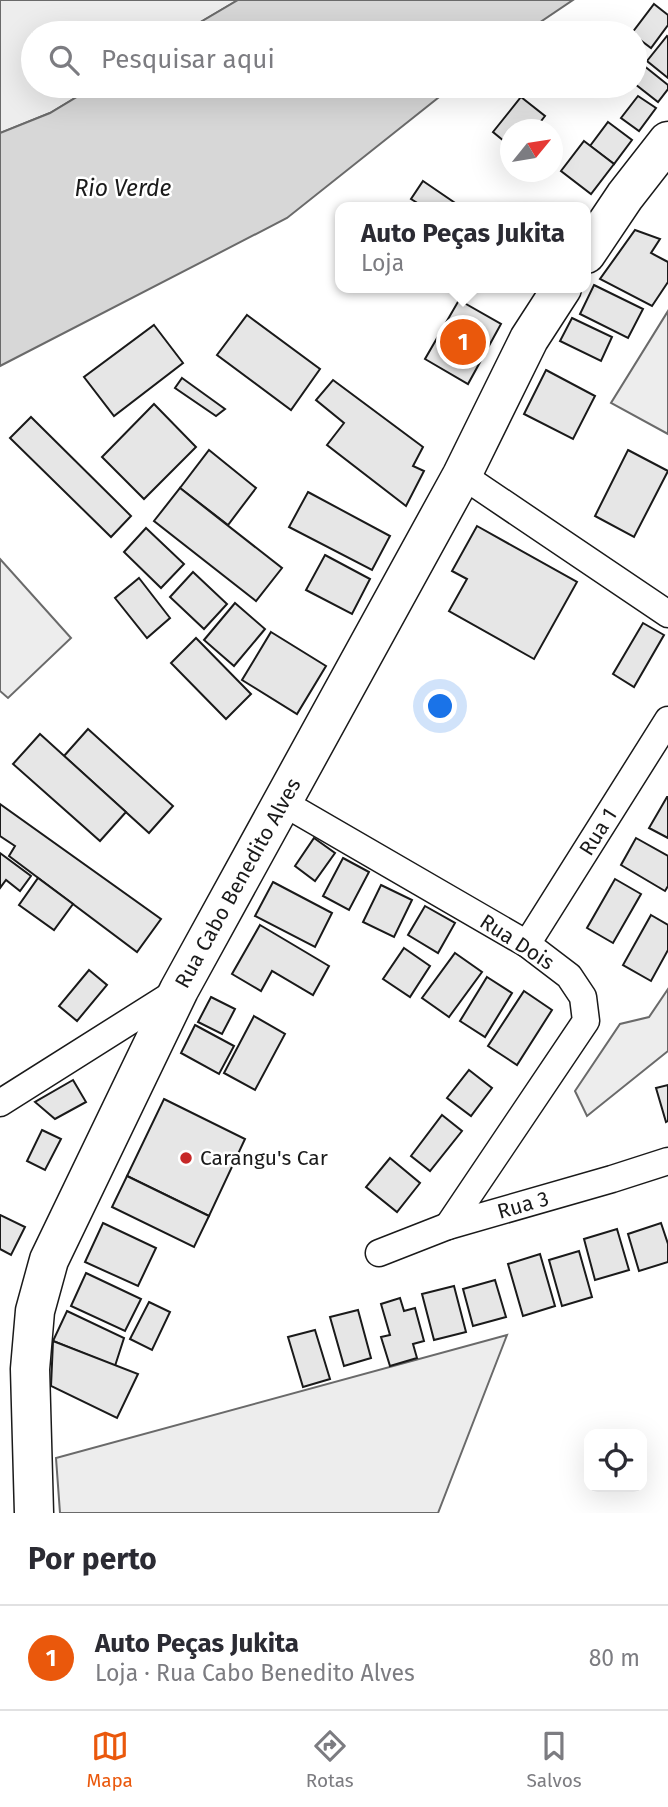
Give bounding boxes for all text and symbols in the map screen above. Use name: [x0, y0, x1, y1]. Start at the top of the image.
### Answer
search box: [21, 21, 647, 98]
icon: search: [45, 41, 83, 79]
text: Pesquisar aqui: [101, 44, 275, 75]
north arrow: [500, 119, 563, 182]
water label: Rio Verde: [75, 174, 172, 202]
popup: [335, 202, 591, 293]
text: Auto Peças Jukita: [361, 218, 565, 249]
text: Loja: [361, 249, 404, 277]
pin: 1: [440, 316, 486, 368]
your location: [423, 689, 457, 723]
street label: Rua Cabo Benedito Alves: [169, 773, 307, 993]
street label: Rua 1: [573, 803, 623, 861]
street label: Rua Dois: [475, 908, 559, 976]
place label: Carangu's Car: [200, 1145, 328, 1171]
marker: Carangu's Car: [178, 1150, 194, 1166]
street label: Rua 3: [494, 1185, 552, 1225]
map controls: [584, 1429, 647, 1492]
button: locate: [584, 1429, 647, 1492]
text: Por perto: [28, 1541, 157, 1577]
text: Auto Peças Jukita: [95, 1628, 299, 1659]
text: 1: [46, 1644, 56, 1672]
text: 80 m: [589, 1644, 640, 1672]
text: Loja · Rua Cabo Benedito Alves: [95, 1659, 415, 1687]
tab: Mapa: [86, 1727, 133, 1792]
tab: Rotas: [306, 1727, 354, 1792]
tab: Salvos: [527, 1727, 582, 1792]

